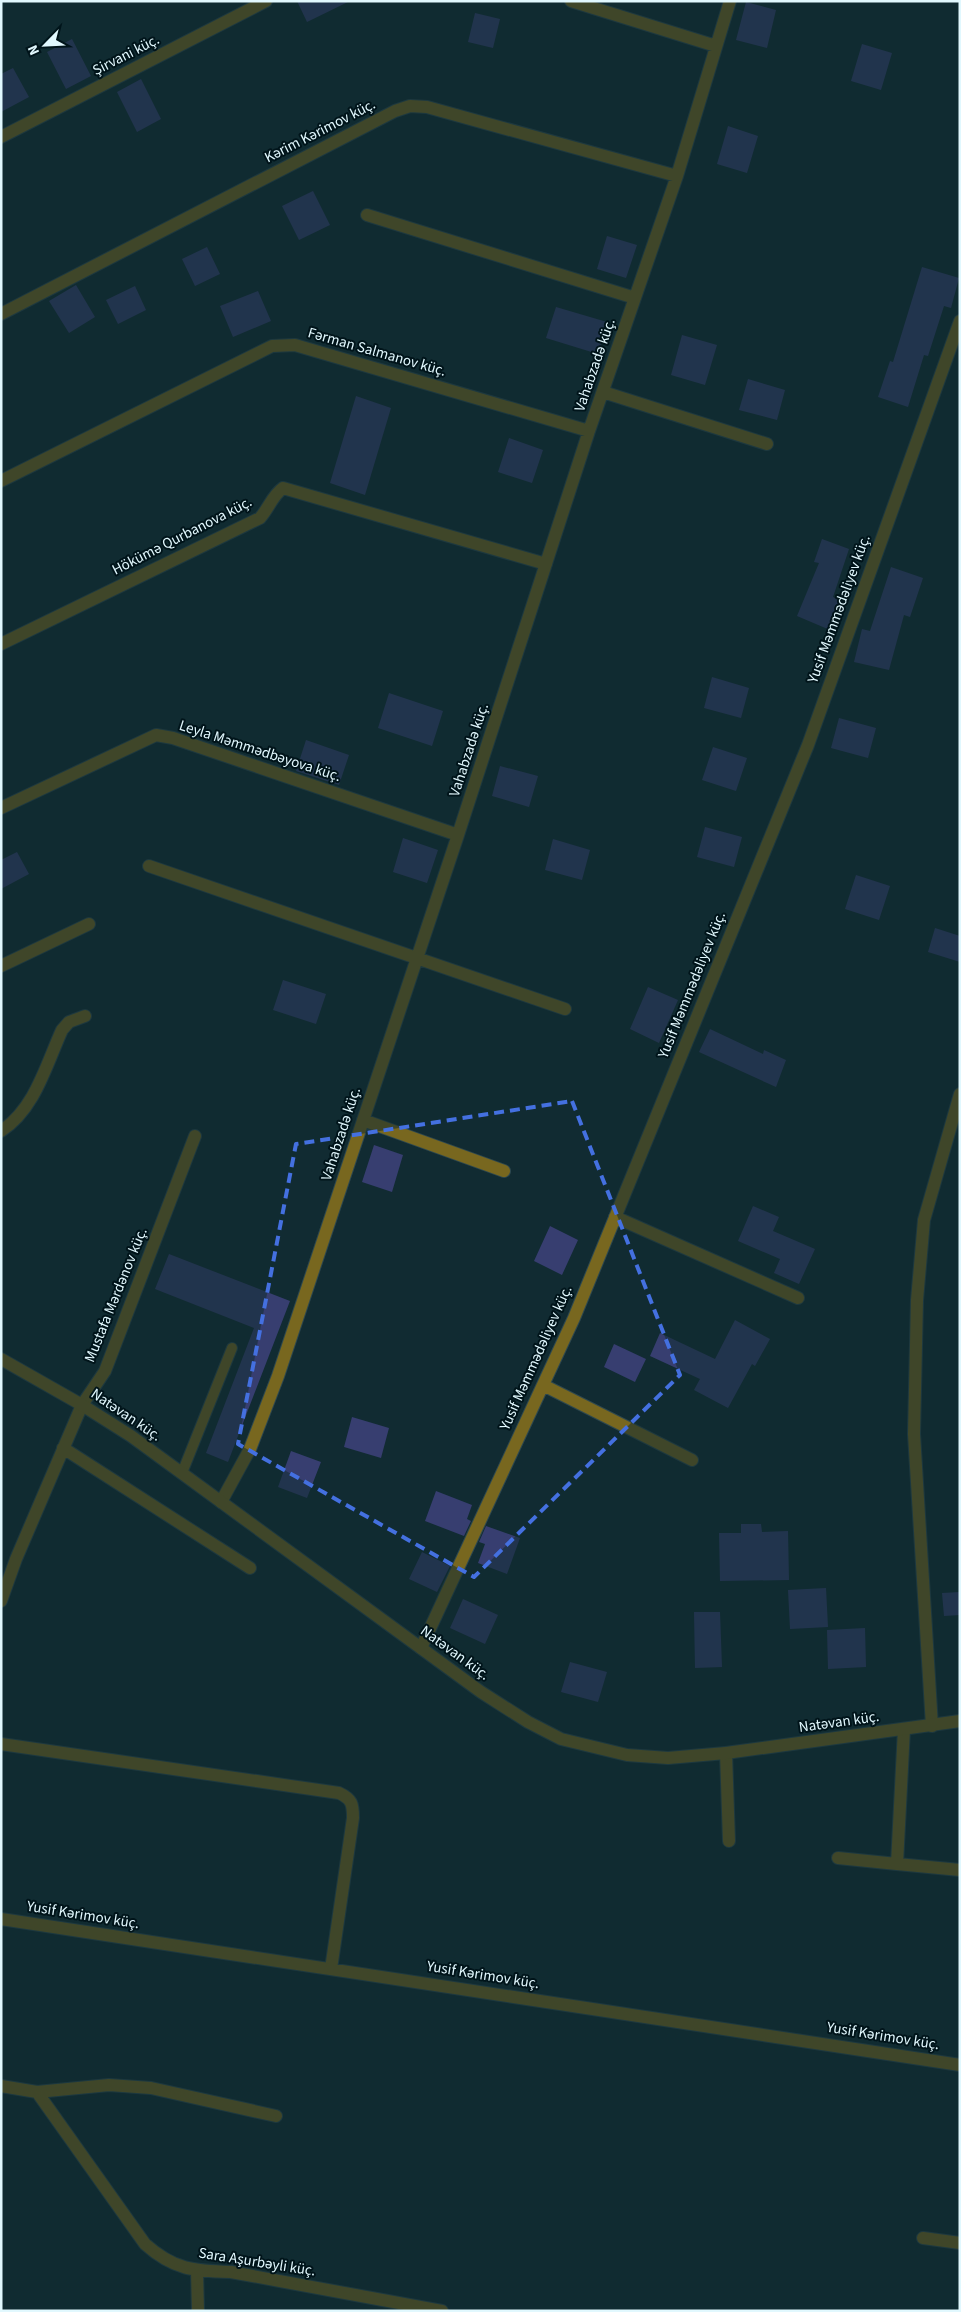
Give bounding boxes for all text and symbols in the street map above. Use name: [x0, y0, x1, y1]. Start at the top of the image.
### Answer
north arrow: [20, 20, 70, 70]
street label: Şirvani küç.: [89, 29, 163, 81]
text: N: [23, 42, 45, 58]
street label: Kərim Kərimov küç.: [261, 94, 379, 168]
street label: Vahabzadə küç.: [569, 316, 621, 414]
street label: Fərman Salmanov küç.: [305, 322, 449, 382]
street label: Hökümə Qurbanova küç.: [108, 492, 256, 580]
street label: Yusif Məmmədəliyev küç.: [802, 532, 876, 687]
street label: Vahabzadə küç.: [444, 701, 494, 799]
street label: Leyla Məmmədbəyova küç.: [176, 715, 344, 787]
street label: Yusif Məmmədəliyev küç.: [653, 909, 731, 1062]
street label: Vahabzadə küç.: [316, 1085, 366, 1183]
street label: Mustafa Mərdənov küç.: [79, 1225, 153, 1365]
street label: Yusif Məmmədəliyev küç.: [494, 1282, 577, 1435]
street label: Natəvan küç.: [87, 1384, 165, 1446]
street label: Natəvan küç.: [416, 1621, 494, 1685]
street label: Natəvan küç.: [797, 1706, 881, 1738]
street label: Yusif Kərimov küç.: [24, 1896, 141, 1934]
street label: Yusif Kərimov küç.: [424, 1956, 541, 1994]
street label: Yusif Kərimov küç.: [824, 2017, 941, 2055]
street label: Sara Aşurbəyli küç.: [197, 2242, 317, 2282]

